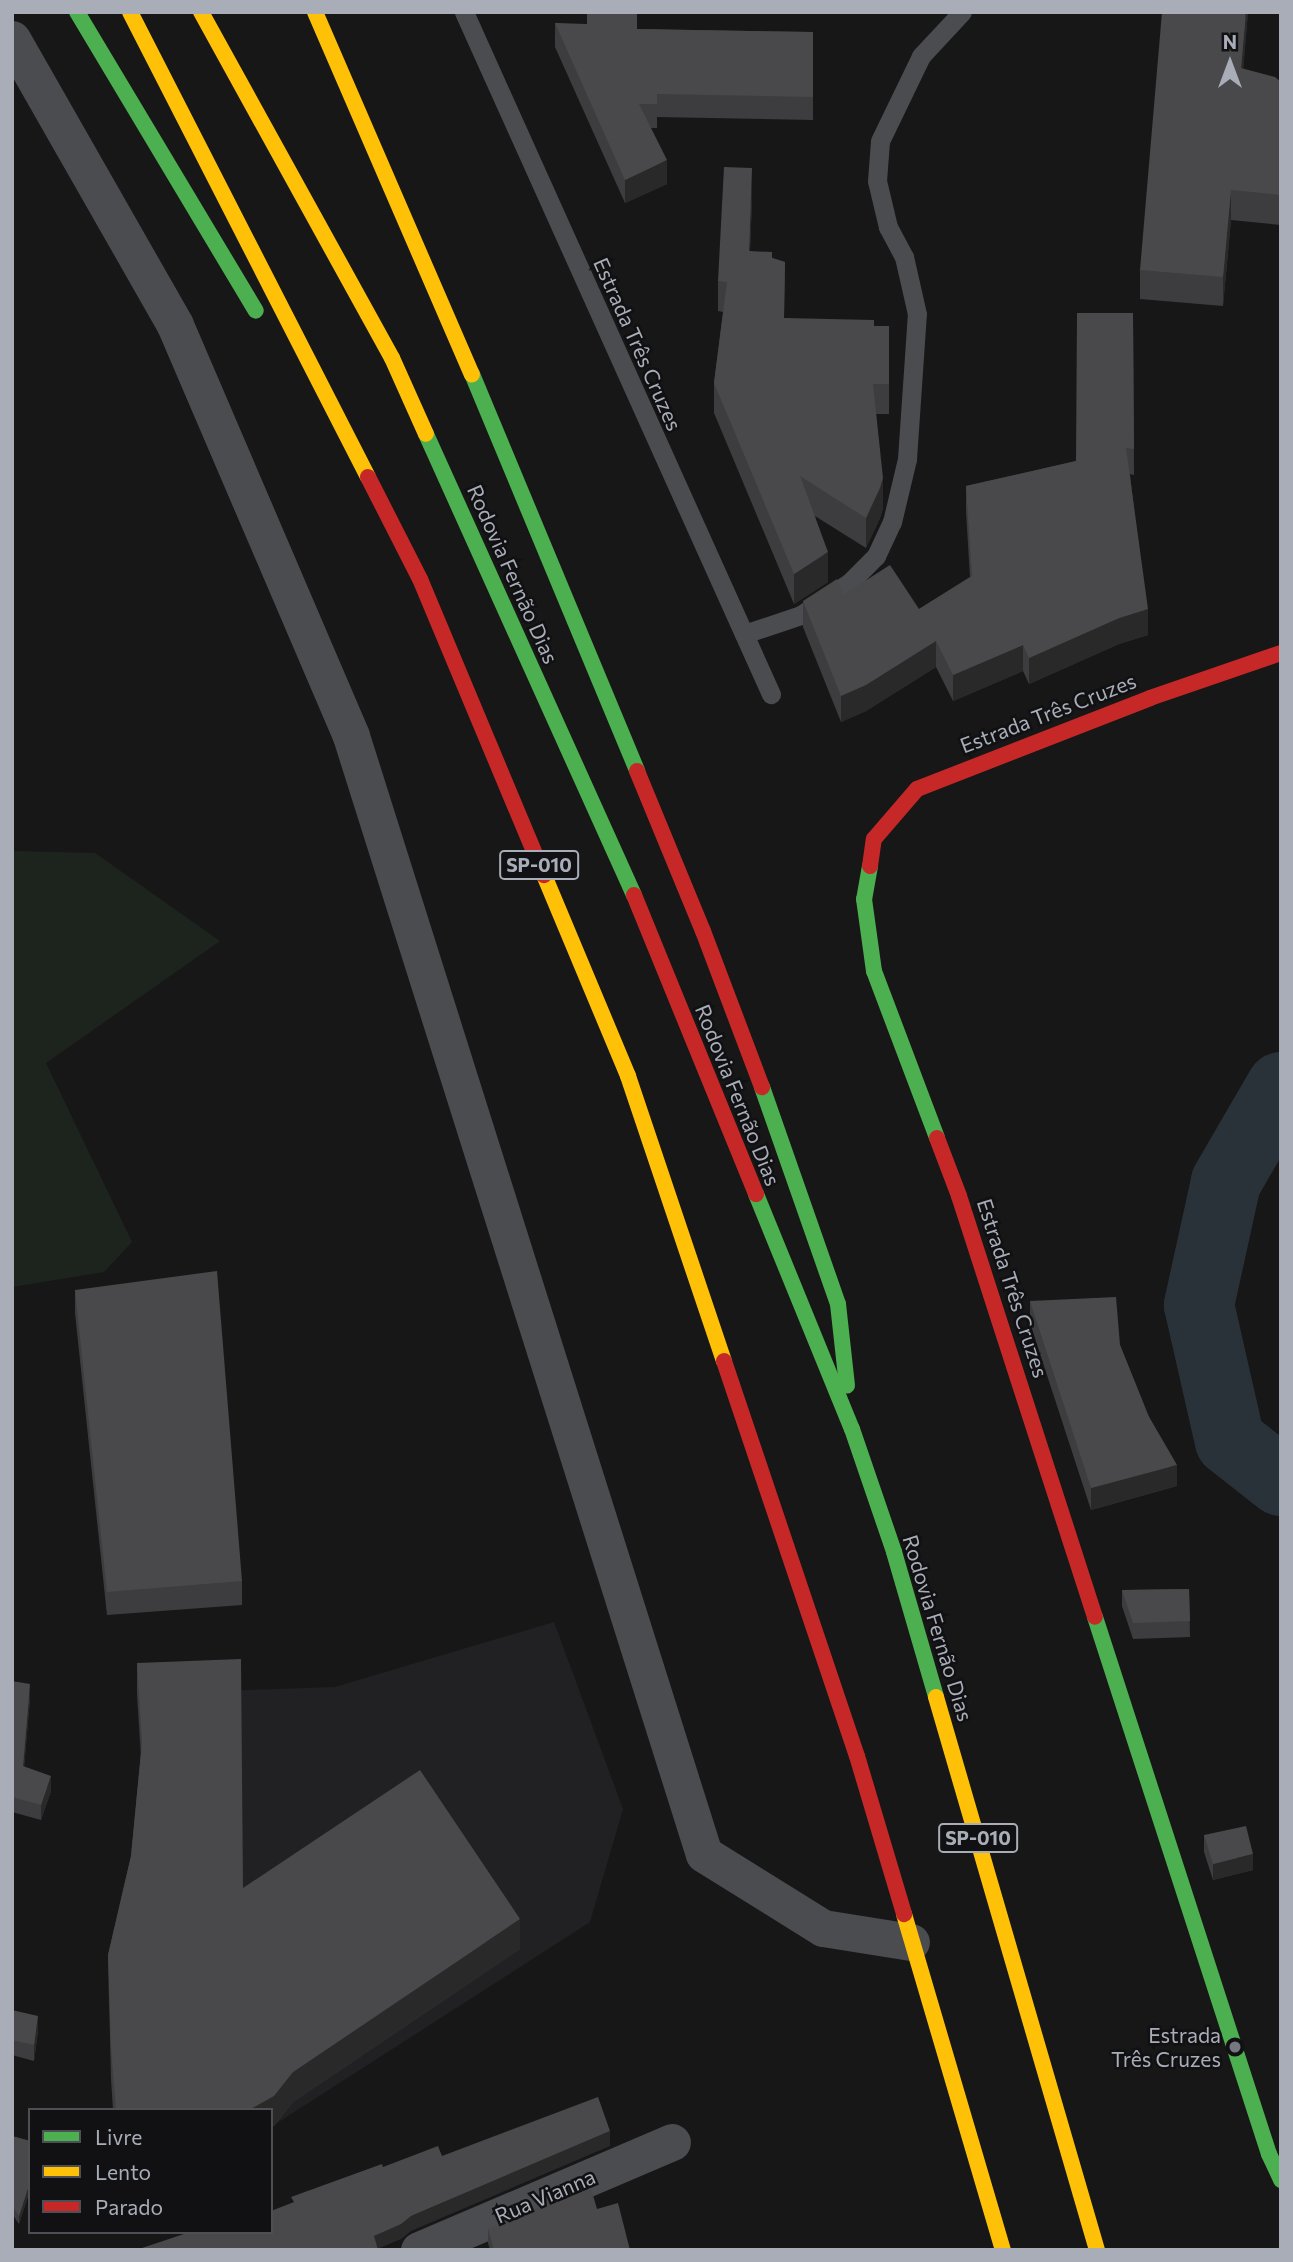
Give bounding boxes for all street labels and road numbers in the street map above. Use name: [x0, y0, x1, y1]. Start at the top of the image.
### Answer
street label: Estrada Três Cruzes: [589, 254, 687, 434]
street label: Rodovia Fernão Dias: [462, 481, 564, 667]
street label: Estrada Três Cruzes: [956, 668, 1140, 758]
road number: SP-010: [499, 850, 579, 880]
street label: Rodovia Fernão Dias: [690, 1001, 786, 1189]
street label: Estrada Três Cruzes: [972, 1195, 1054, 1381]
street label: Rodovia Fernão Dias: [898, 1532, 978, 1724]
road number: SP-010: [938, 1822, 1018, 1854]
street label: Rua Vianna: [491, 2164, 599, 2228]

